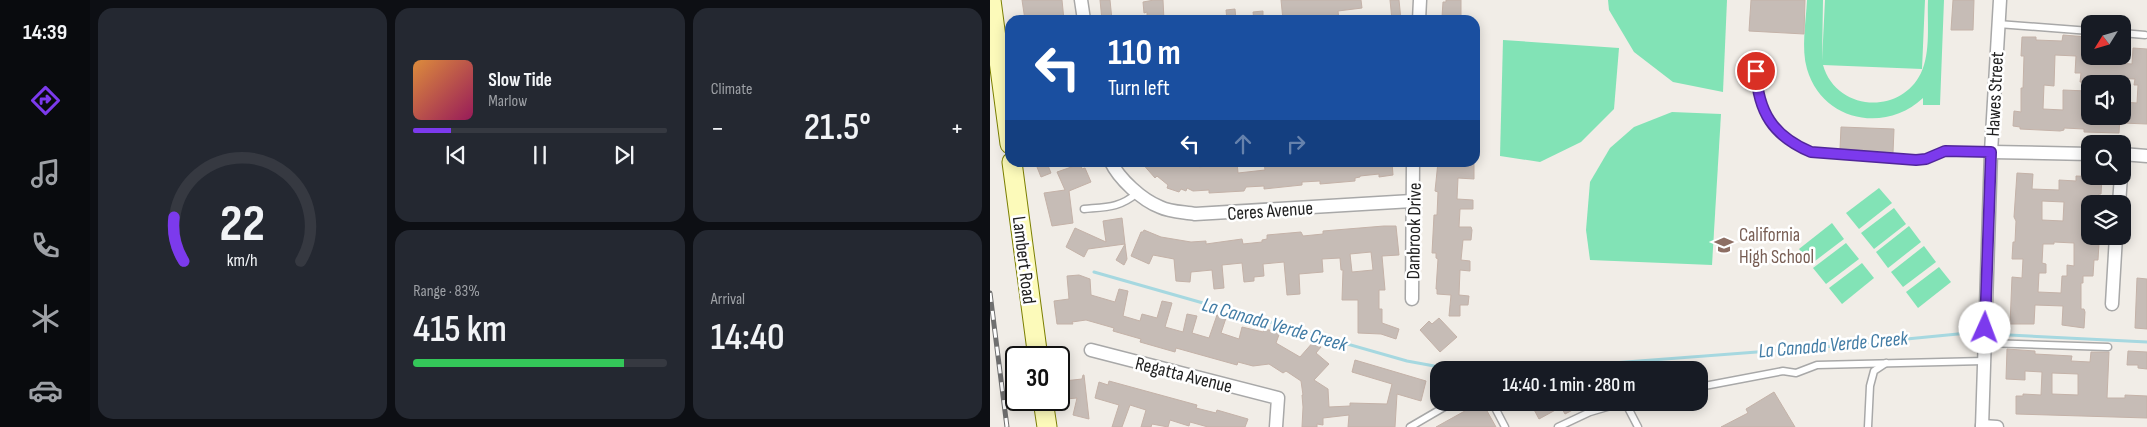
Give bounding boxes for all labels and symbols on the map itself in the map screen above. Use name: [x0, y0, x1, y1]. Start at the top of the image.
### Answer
north arrow: [2081, 15, 2131, 65]
pin: [1735, 50, 1777, 92]
street label: Hawes Street: [1982, 51, 2009, 137]
street label: Danbrook Drive: [1402, 182, 1427, 280]
street label: Ceres Avenue: [1227, 197, 1314, 226]
street label: Lambert Road: [1007, 215, 1040, 305]
place label: California High School: [1739, 224, 1814, 269]
school or university icon: California High School: [1713, 234, 1735, 256]
water label: La Canada Verde Creek: [1199, 293, 1351, 357]
position arrow: [1958, 301, 2010, 353]
water label: La Canada Verde Creek: [1757, 326, 1909, 363]
speed limit sign: 30: [1005, 346, 1070, 411]
street label: Regatta Avenue: [1133, 352, 1235, 399]

